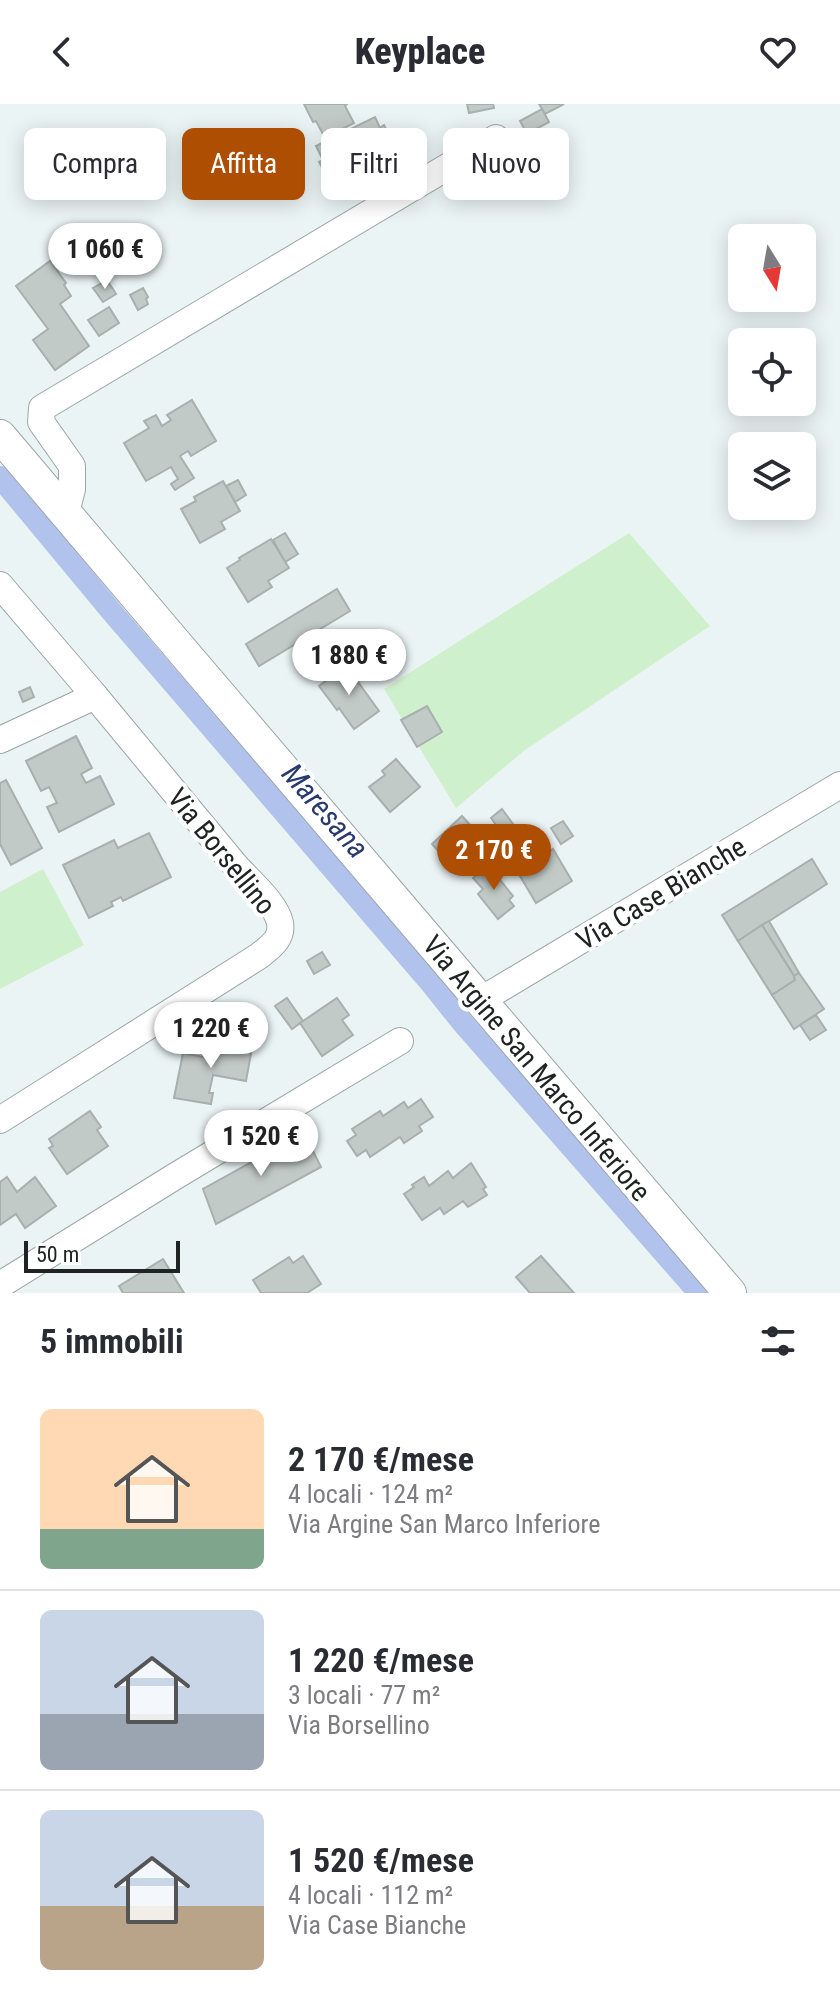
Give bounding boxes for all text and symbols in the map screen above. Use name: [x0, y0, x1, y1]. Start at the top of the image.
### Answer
icon: back: [40, 30, 84, 74]
icon: heart: [756, 30, 800, 74]
text: Keyplace: [355, 31, 485, 73]
chip: Compra: [24, 128, 166, 200]
chip: Affitta: [182, 128, 305, 200]
chip: Filtri: [321, 128, 427, 200]
chip: Nuovo: [443, 128, 569, 200]
pin: 1 060 €: [31, 223, 179, 291]
north arrow: [728, 224, 816, 312]
map controls: [728, 224, 816, 520]
text: 1 060 €: [66, 234, 144, 264]
button: locate: [728, 328, 816, 416]
button: layers: [728, 432, 816, 520]
pin: 1 880 €: [275, 629, 423, 697]
text: 1 880 €: [310, 640, 388, 670]
water label: Maresana: [275, 756, 376, 865]
street label: Via Borsellino: [161, 782, 282, 921]
pin: 2 170 €: [420, 824, 568, 892]
street label: Via Case Bianche: [571, 830, 752, 957]
text: 2 170 €: [455, 835, 533, 865]
street label: Via Argine San Marco Inferiore: [416, 929, 657, 1208]
pin: 1 220 €: [137, 1002, 285, 1070]
text: 1 220 €: [172, 1013, 250, 1043]
pin: 1 520 €: [187, 1110, 335, 1178]
text: 1 520 €: [222, 1121, 300, 1151]
scale bar: [24, 1237, 180, 1273]
text: 50 m: [36, 1242, 79, 1267]
icon: filters: [756, 1319, 800, 1363]
text: 5 immobili: [40, 1321, 183, 1361]
text: 2 170 €/mese: [288, 1439, 474, 1479]
icon: home: [104, 1441, 200, 1537]
text: 4 locali · 124 m²: [288, 1479, 453, 1509]
text: Via Argine San Marco Inferiore: [288, 1509, 600, 1539]
text: 1 220 €/mese: [288, 1640, 474, 1680]
icon: home: [104, 1642, 200, 1738]
text: 3 locali · 77 m²: [288, 1680, 440, 1710]
text: Via Borsellino: [288, 1710, 430, 1740]
text: 1 520 €/mese: [288, 1840, 474, 1880]
icon: home: [104, 1842, 200, 1938]
text: 4 locali · 112 m²: [288, 1880, 453, 1910]
text: Via Case Bianche: [288, 1910, 466, 1940]

